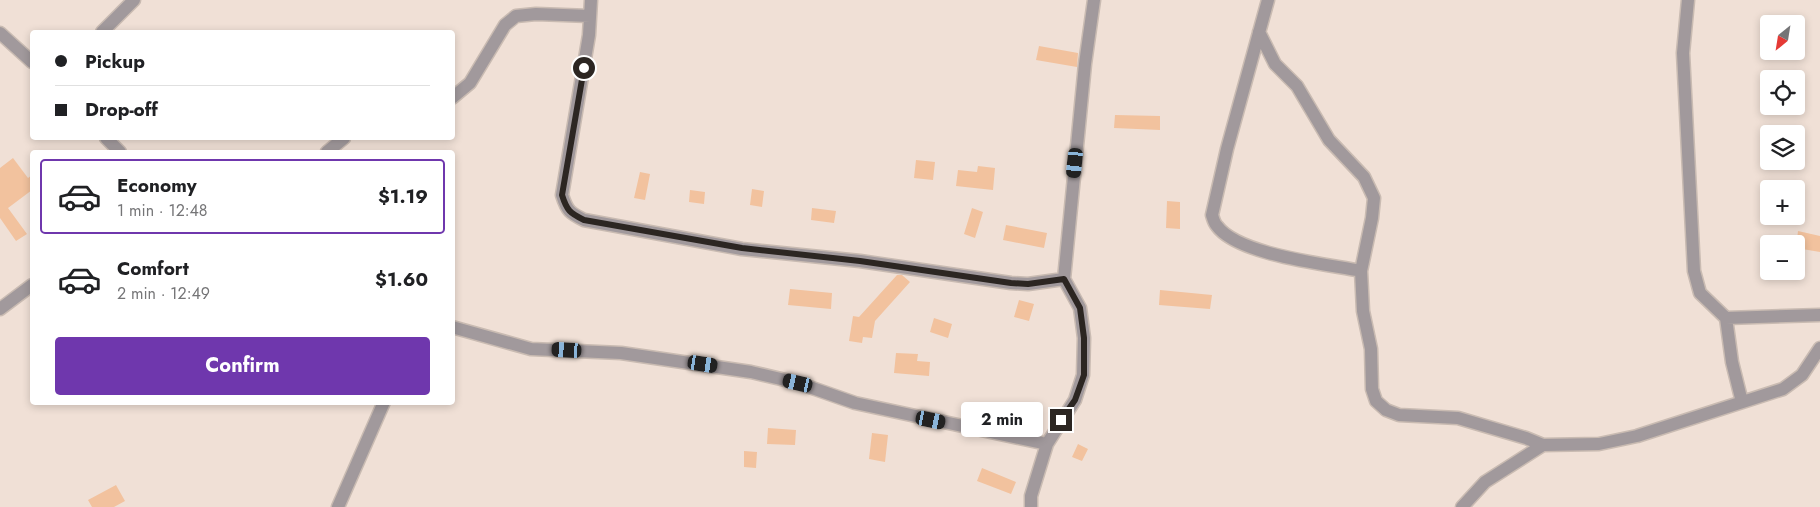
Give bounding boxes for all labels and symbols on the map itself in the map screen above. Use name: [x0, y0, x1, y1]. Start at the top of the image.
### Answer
north arrow: [1760, 15, 1805, 60]
route start: [573, 57, 595, 79]
car: [1065, 147, 1084, 179]
car: [551, 342, 582, 358]
car: [687, 354, 718, 374]
car: [781, 372, 814, 394]
callout: 2 min: [961, 402, 1044, 438]
route end: [1050, 409, 1072, 431]
car: [914, 410, 947, 430]

